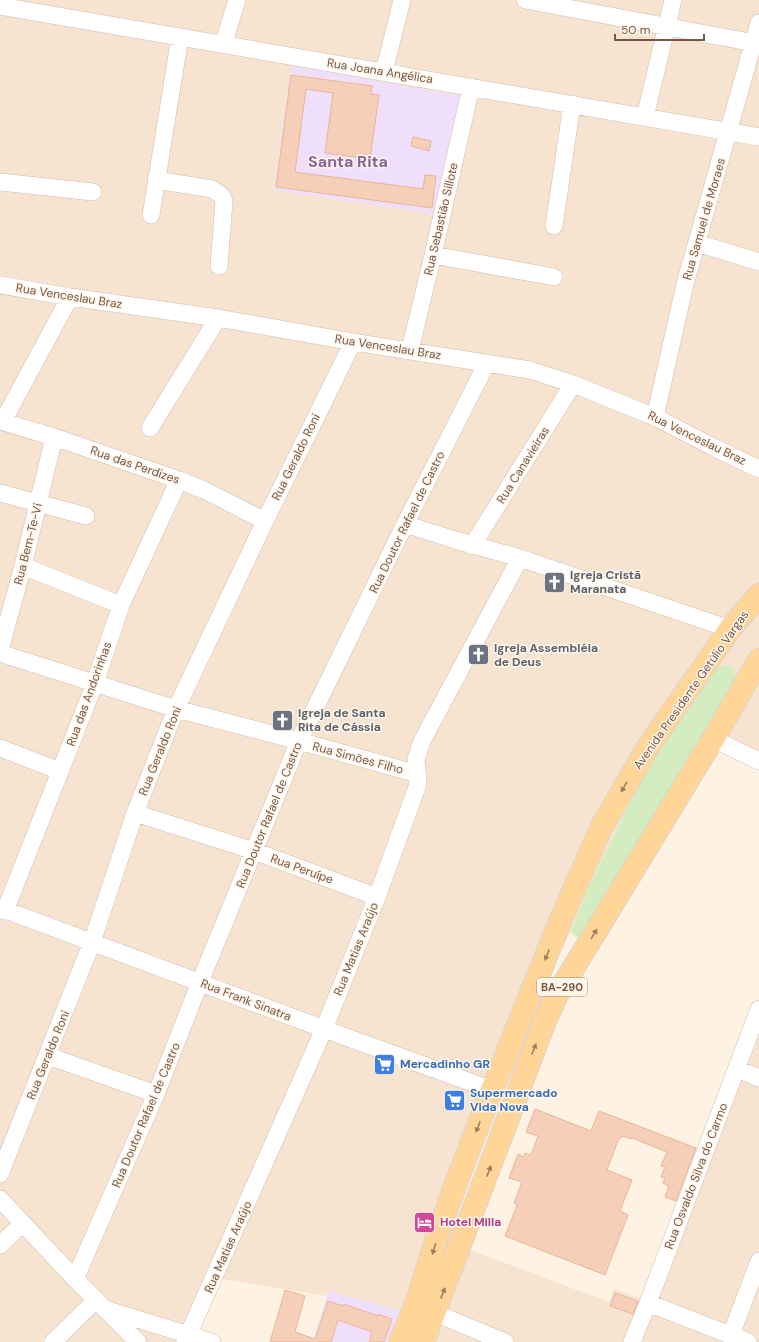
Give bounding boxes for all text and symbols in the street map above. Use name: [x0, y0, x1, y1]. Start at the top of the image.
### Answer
scale bar: [615, 16, 704, 42]
text: 50 m: [621, 22, 650, 38]
street label: Rua Joana Angélica: [326, 55, 434, 87]
district label: Santa Rita: [308, 151, 388, 172]
street label: Rua Samuel de Moraes: [679, 156, 729, 282]
street label: Rua Sebastião Sillote: [420, 161, 462, 277]
street label: Rua Venceslau Braz: [15, 280, 123, 312]
street label: Rua Venceslau Braz: [334, 331, 442, 363]
street label: Rua Venceslau Braz: [645, 407, 749, 469]
street label: Rua Geraldo Roni: [268, 411, 324, 503]
street label: Rua Canavieiras: [493, 423, 553, 507]
street label: Rua das Perdizes: [88, 442, 182, 488]
street label: Rua Doutor Rafael de Castro: [366, 448, 448, 596]
street label: Rua Bem-Te-Vi: [10, 501, 46, 587]
place label: Igreja Cristã Maranata: [570, 567, 641, 597]
church icon: Igreja Cristã Maranata: [541, 569, 567, 595]
street label: Avenida Presidente Getúlio Vargas: [630, 607, 752, 773]
street label: Rua das Andorinhas: [63, 640, 115, 748]
place label: Igreja Assembléia de Deus: [494, 640, 598, 670]
church icon: Igreja Assembléia de Deus: [465, 642, 491, 668]
street label: Rua Geraldo Roni: [135, 704, 185, 798]
place label: Igreja de Santa Rita de Cássia: [298, 705, 385, 735]
church icon: Igreja de Santa Rita de Cássia: [270, 707, 296, 733]
street label: Rua Simões Filho: [311, 738, 405, 778]
street label: Rua Doutor Rafael de Castro: [232, 740, 306, 890]
one-way arrow: [621, 781, 628, 793]
street label: Rua Peruípe: [268, 850, 336, 888]
street label: Rua Matias Araújo: [330, 900, 382, 998]
one-way arrow: [590, 928, 597, 940]
one-way arrow: [543, 950, 549, 962]
street label: Rua Frank Sinatra: [198, 975, 294, 1025]
road number: BA-290: [537, 978, 587, 996]
street label: Rua Geraldo Roni: [23, 1008, 73, 1102]
street label: Rua Doutor Rafael de Castro: [108, 1040, 184, 1190]
one-way arrow: [532, 1043, 538, 1055]
supermarket icon: Mercadinho GR: [371, 1051, 397, 1077]
place label: Mercadinho GR: [400, 1056, 490, 1072]
place label: Supermercado Vida Nova: [470, 1085, 557, 1115]
supermarket icon: Supermercado Vida Nova: [441, 1087, 467, 1113]
street label: Rua Osvaldo Silva do Carmo: [661, 1101, 731, 1251]
one-way arrow: [474, 1121, 480, 1133]
one-way arrow: [486, 1165, 492, 1177]
street label: Rua Matias Araújo: [200, 1198, 256, 1296]
hotel icon: Hotel Milla: [411, 1209, 437, 1235]
place label: Hotel Milla: [440, 1214, 501, 1230]
one-way arrow: [430, 1243, 436, 1255]
one-way arrow: [440, 1286, 446, 1298]

